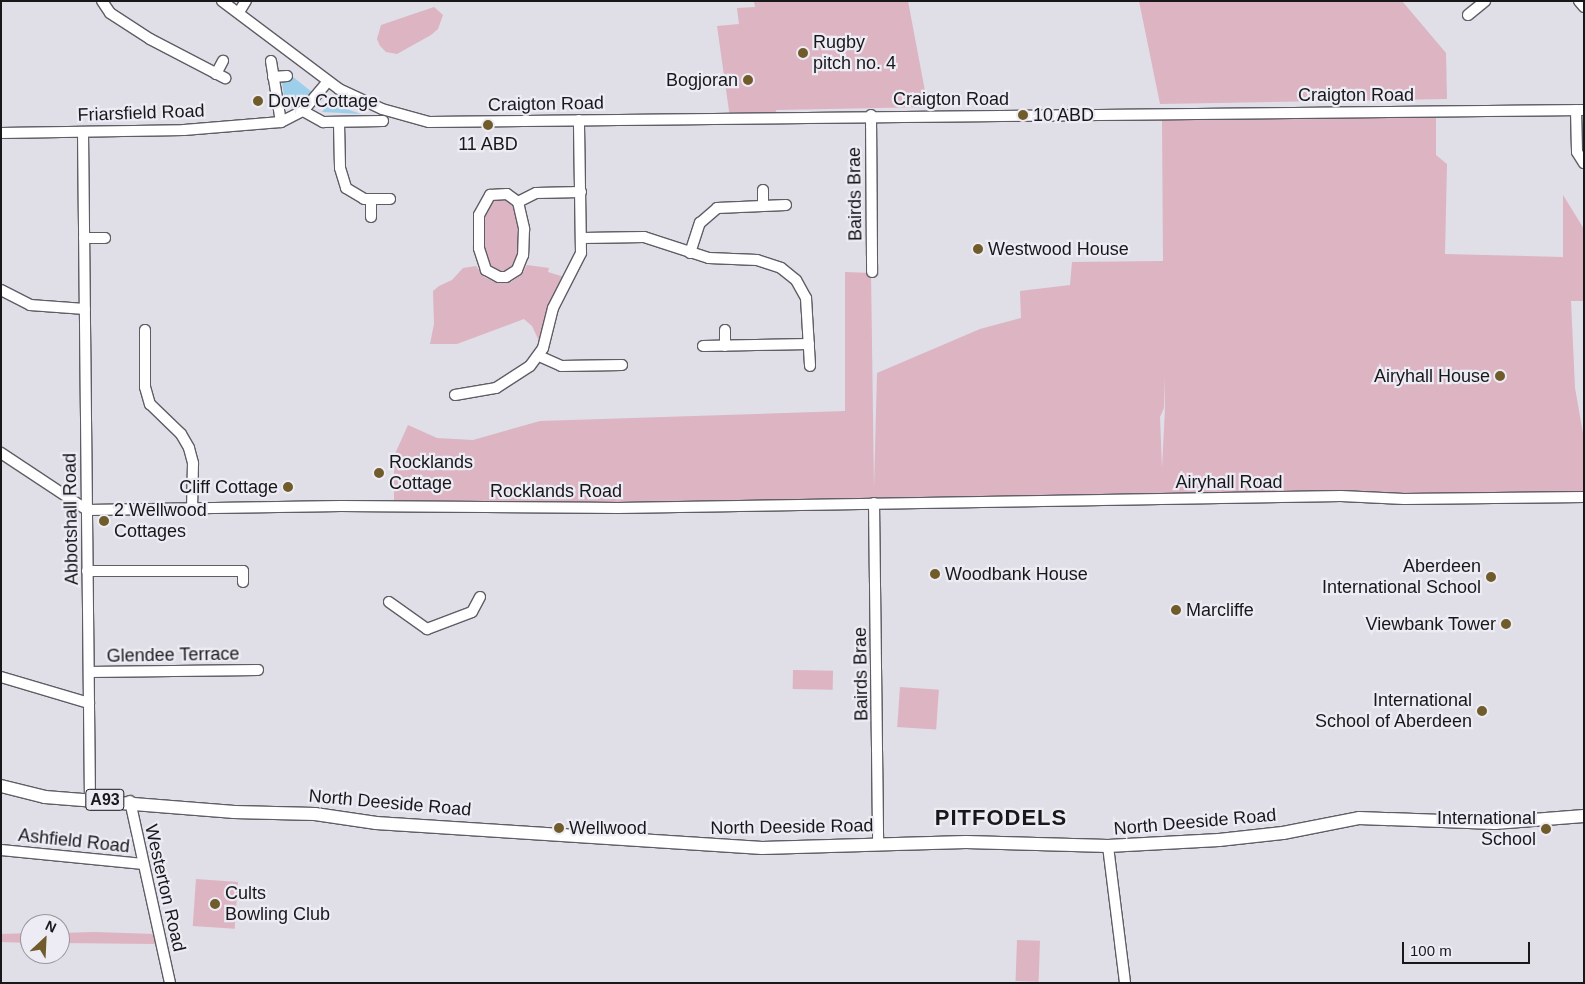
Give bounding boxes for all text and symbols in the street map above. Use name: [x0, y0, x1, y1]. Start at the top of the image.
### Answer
place label: Rugby pitch no. 4: [813, 32, 896, 74]
marker: Rugby pitch no. 4: [797, 47, 809, 59]
place label: Bogjoran: [666, 69, 738, 91]
marker: Bogjoran: [742, 74, 754, 86]
street label: Craigton Road: [1298, 84, 1414, 106]
street label: Craigton Road: [893, 88, 1009, 110]
place label: Dove Cottage: [268, 90, 378, 112]
street label: Craigton Road: [488, 92, 604, 116]
marker: Dove Cottage: [252, 95, 264, 107]
street label: Friarsfield Road: [77, 100, 205, 126]
place label: 10 ABD: [1033, 104, 1095, 126]
marker: 10 ABD: [1017, 109, 1029, 121]
marker: 11 ABD: [482, 119, 494, 131]
place label: 11 ABD: [458, 133, 518, 155]
street label: Bairds Brae: [843, 147, 867, 241]
place label: Westwood House: [988, 238, 1129, 260]
marker: Westwood House: [972, 243, 984, 255]
place label: Airyhall House: [1374, 365, 1490, 387]
marker: Airyhall House: [1494, 370, 1506, 382]
place label: Rocklands Cottage: [389, 452, 473, 494]
street label: Abbotshall Road: [59, 453, 83, 585]
marker: Rocklands Cottage: [373, 467, 385, 479]
street label: Airyhall Road: [1175, 471, 1283, 493]
place label: Cliff Cottage: [179, 476, 278, 498]
street label: Rocklands Road: [490, 480, 622, 502]
marker: Cliff Cottage: [282, 481, 294, 493]
place label: 2 Wellwood Cottages: [114, 500, 207, 542]
marker: 2 Wellwood Cottages: [98, 515, 110, 527]
place label: Aberdeen International School: [1322, 556, 1481, 598]
place label: Woodbank House: [945, 563, 1088, 585]
marker: Woodbank House: [929, 568, 941, 580]
marker: Aberdeen International School: [1485, 571, 1497, 583]
place label: Marcliffe: [1186, 599, 1254, 621]
marker: Marcliffe: [1170, 604, 1182, 616]
place label: Viewbank Tower: [1365, 613, 1496, 635]
marker: Viewbank Tower: [1500, 618, 1512, 630]
street label: Bairds Brae: [849, 627, 873, 721]
street label: Glendee Terrace: [106, 643, 240, 667]
place label: International School of Aberdeen: [1314, 690, 1472, 732]
marker: International School of Aberdeen: [1476, 705, 1488, 717]
street label: North Deeside Road: [308, 785, 472, 821]
road number: A93: [85, 786, 125, 814]
street label: North Deeside Road: [1113, 804, 1277, 840]
district label: PITFODELS: [934, 805, 1068, 831]
place label: International School: [1437, 808, 1536, 851]
street label: North Deeside Road: [710, 815, 874, 839]
place label: Wellwood: [569, 817, 647, 839]
street label: Westerton Road: [140, 822, 190, 954]
marker: Wellwood: [553, 822, 565, 834]
marker: International School: [1540, 823, 1552, 835]
street label: Ashfield Road: [17, 824, 131, 858]
place label: Cults Bowling Club: [225, 883, 330, 926]
marker: Cults Bowling Club: [209, 898, 221, 910]
north arrow: [20, 914, 70, 964]
text: N: [43, 917, 59, 936]
scale bar: [1405, 932, 1532, 964]
text: 100 m: [1410, 942, 1452, 959]

